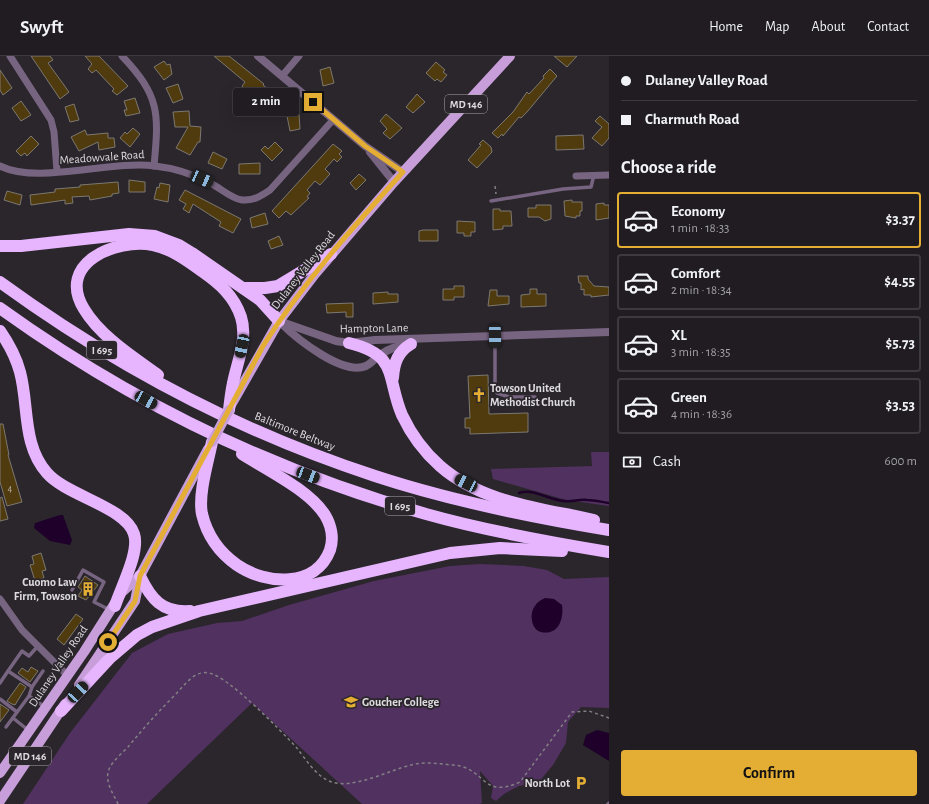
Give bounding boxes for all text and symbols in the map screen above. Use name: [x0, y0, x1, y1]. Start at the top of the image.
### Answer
text: Swyft: [20, 18, 64, 37]
text: Home: [709, 20, 743, 34]
text: Map: [765, 20, 789, 34]
text: About: [811, 20, 845, 34]
text: Contact: [867, 20, 909, 34]
text: Dulaney Valley Road: [645, 73, 768, 88]
callout: 2 min: [233, 88, 299, 116]
route end: [304, 93, 322, 111]
text: 2 min: [252, 95, 280, 108]
road number: MD 146: [445, 95, 487, 113]
text: Charmuth Road: [645, 112, 739, 127]
street label: Meadowvale Road: [59, 148, 145, 166]
text: Choose a ride: [621, 159, 716, 177]
car: [189, 169, 215, 189]
icon: car: [623, 202, 659, 238]
text: Economy: [671, 204, 725, 219]
text: $3.37: [885, 212, 915, 227]
text: 1 min · 18:33: [671, 222, 729, 235]
street label: Dulaney Valley Road: [269, 229, 338, 312]
icon: car: [623, 264, 659, 300]
text: Comfort: [671, 266, 720, 281]
text: $4.55: [884, 274, 915, 289]
text: 2 min · 18:34: [671, 284, 732, 297]
street label: Hampton Lane: [339, 321, 409, 335]
car: [489, 324, 501, 348]
icon: car: [623, 326, 659, 362]
text: XL: [671, 328, 687, 343]
car: [234, 333, 250, 359]
text: $5.73: [885, 336, 915, 351]
road number: I 695: [87, 341, 117, 359]
text: 3 min · 18:35: [671, 346, 730, 359]
place label: Towson United Methodist Church: [490, 382, 575, 408]
church icon: Towson United Methodist Church: [471, 387, 487, 403]
icon: car: [623, 388, 659, 424]
car: [133, 389, 159, 411]
text: Green: [671, 390, 707, 405]
text: $3.53: [885, 398, 915, 413]
text: 4 min · 18:36: [671, 408, 732, 421]
street label: Baltimore Beltway: [253, 409, 337, 454]
icon: cash: [621, 451, 643, 473]
text: Cash: [653, 454, 681, 469]
text: 600 m: [885, 455, 917, 468]
car: [295, 465, 321, 485]
car: [453, 472, 479, 494]
house number: 4: [8, 484, 13, 494]
road number: I 695: [385, 497, 415, 515]
place label: Cuomo Law Firm, Towson: [14, 576, 78, 602]
building icon: Cuomo Law Firm, Towson: [80, 581, 96, 597]
street label: Dulaney Valley Road: [26, 623, 90, 709]
route start: [99, 633, 117, 651]
car: [65, 679, 91, 705]
school or university icon: Goucher College: [343, 694, 359, 710]
place label: Goucher College: [362, 696, 440, 708]
road number: MD 146: [9, 747, 51, 765]
button: Confirm: [621, 750, 917, 796]
parking icon: North Lot: [573, 775, 589, 791]
place label: North Lot: [524, 777, 570, 789]

